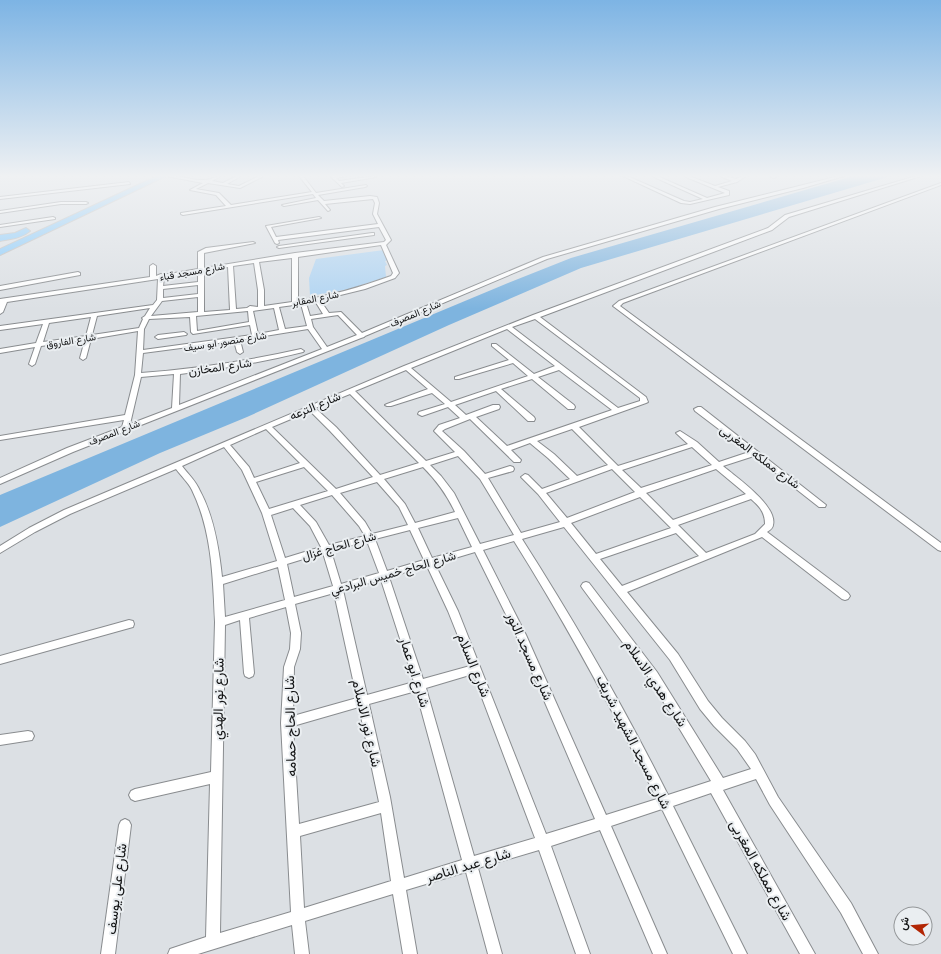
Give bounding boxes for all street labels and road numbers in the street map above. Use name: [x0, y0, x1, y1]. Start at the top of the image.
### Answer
street label: شارع مسجد قباء: [158, 258, 226, 284]
street label: شارع المقابر: [289, 287, 340, 310]
street label: شارع المصرف: [387, 296, 443, 330]
street label: شارع منصور ابو سيف: [183, 328, 267, 354]
street label: شارع الفاروق: [45, 329, 97, 351]
street label: شارع المخازن: [187, 354, 253, 380]
street label: شارع الترعه: [287, 387, 343, 425]
street label: شارع المصرف: [86, 416, 142, 448]
street label: شارع مملكه المغربى: [716, 421, 804, 493]
street label: شارع الحاج غزال: [300, 527, 378, 565]
street label: شارع الحاج خميس البرادعي: [328, 546, 458, 601]
street label: شارع مسجد النور: [500, 608, 558, 704]
street label: شارع السلام: [451, 630, 496, 700]
street label: شارع ابو عمار: [394, 633, 435, 710]
street label: شارع هدي الاسلام: [618, 635, 693, 732]
street label: شارع نور الهدي: [207, 658, 231, 740]
street label: شارع مسجد الشهيد شريف: [591, 672, 676, 813]
street label: شارع الحاج حمامه: [279, 675, 302, 777]
street label: شارع نور الاسلام: [346, 677, 387, 769]
street label: شارع مملكه المغربى: [724, 816, 797, 925]
street label: شارع على يوسف: [100, 842, 133, 936]
street label: شارع عبد الناصر: [422, 843, 513, 889]

